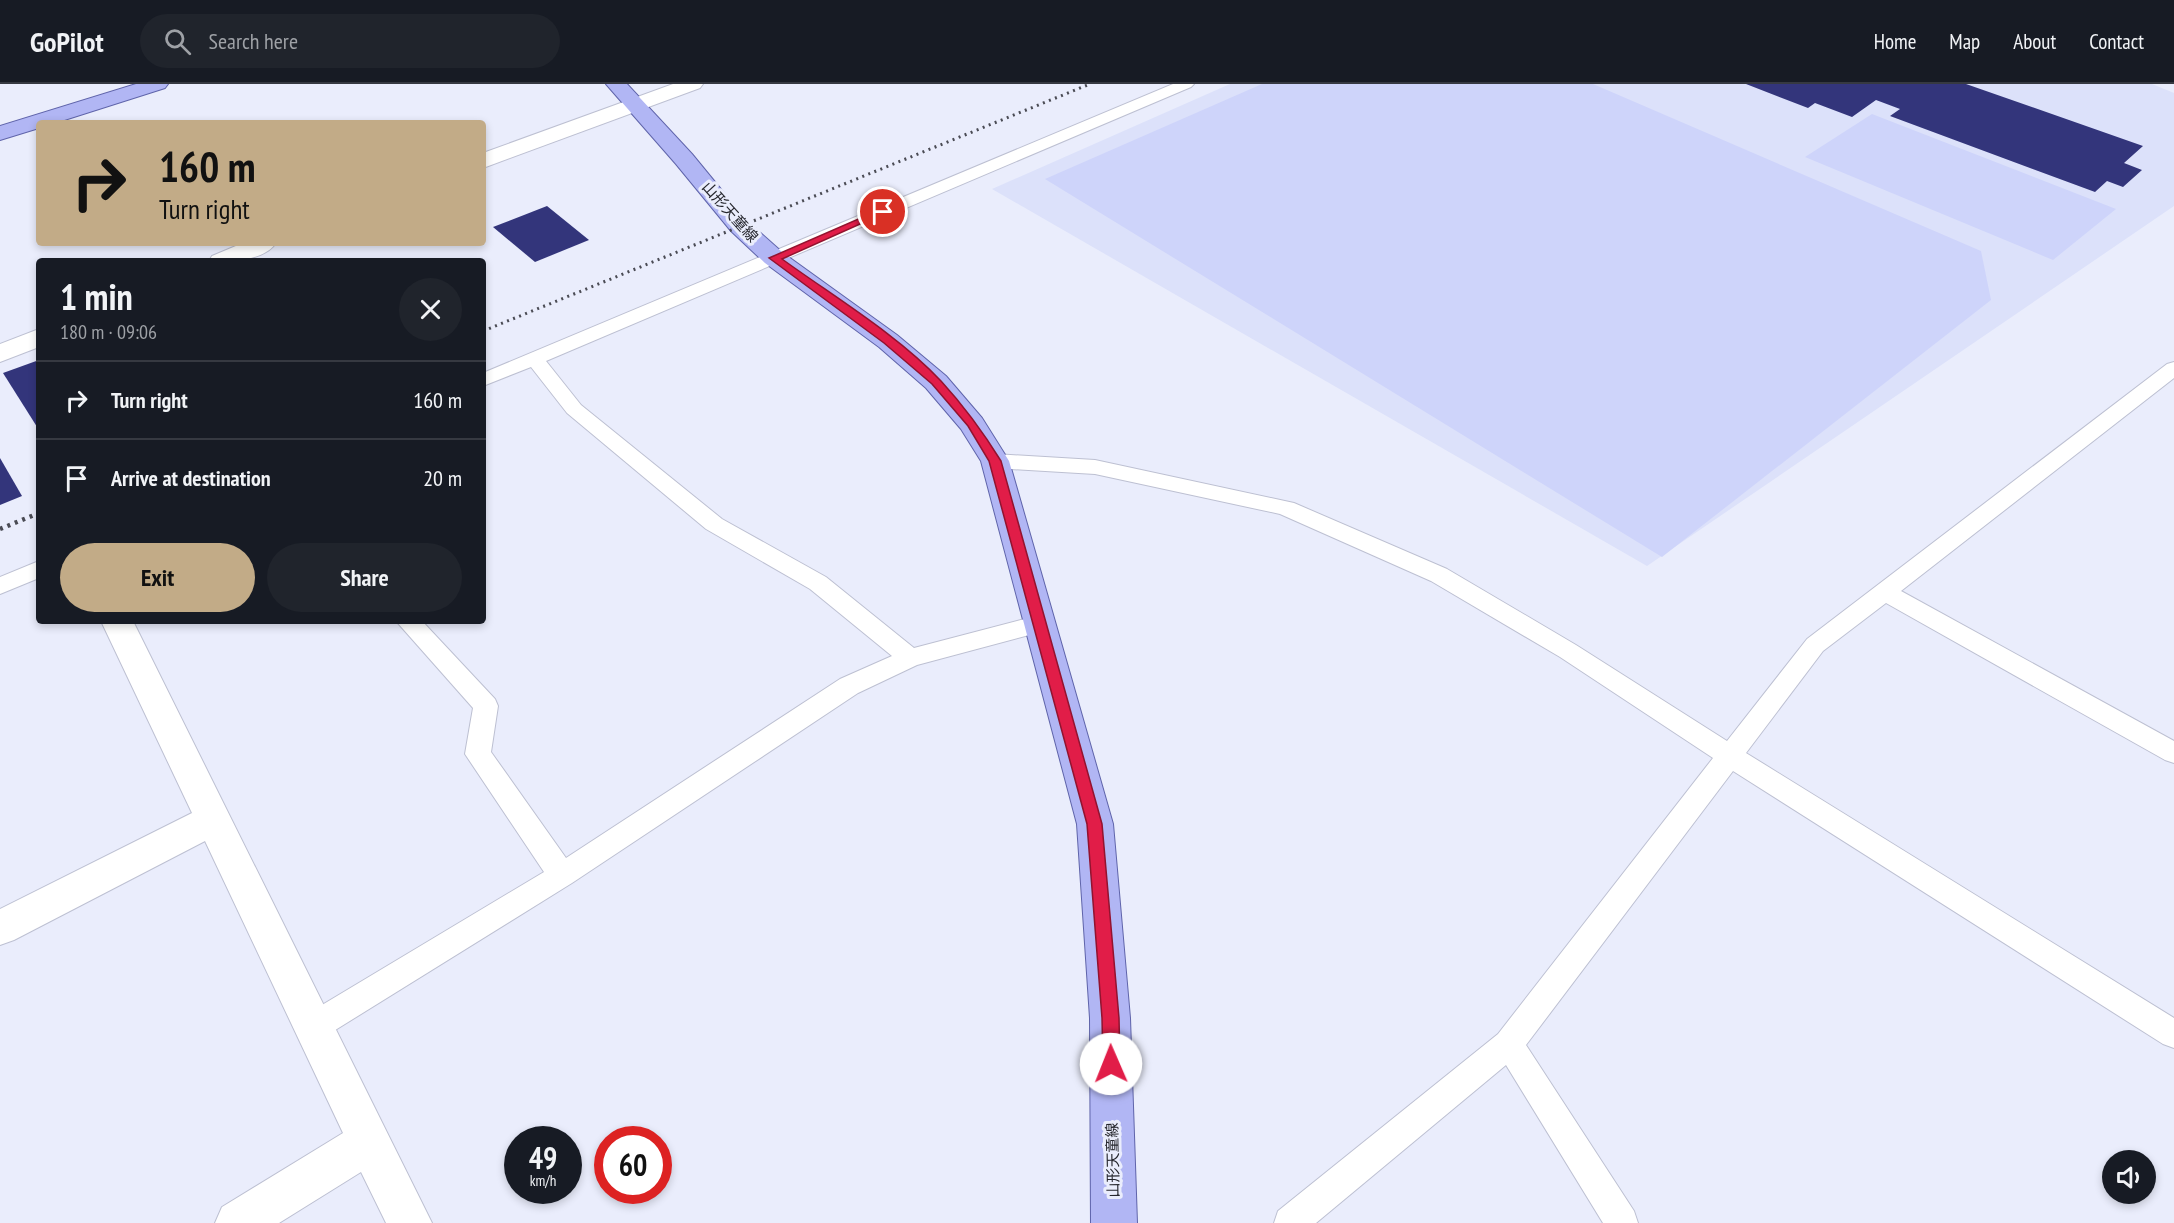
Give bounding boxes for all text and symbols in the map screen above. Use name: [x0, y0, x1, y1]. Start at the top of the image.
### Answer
search box: [140, 14, 560, 68]
text: GoPilot: [30, 23, 104, 60]
icon: search: [161, 25, 194, 58]
text: Search here: [209, 27, 298, 55]
text: Home: [1874, 28, 1916, 55]
text: Map: [1949, 28, 1980, 55]
text: About: [2013, 28, 2056, 55]
text: Contact: [2089, 28, 2144, 55]
text: 160 m: [159, 139, 256, 194]
icon: right: [60, 144, 138, 222]
street label: 山形天童線: [698, 177, 763, 246]
pin: [857, 186, 908, 237]
text: Turn right: [159, 192, 250, 226]
icon: arrive: [866, 195, 899, 228]
text: 1 min: [60, 273, 133, 320]
button: close: [399, 278, 462, 341]
text: 180 m · 09:06: [60, 319, 157, 345]
icon: right: [60, 384, 93, 417]
text: Turn right: [111, 386, 188, 414]
text: 160 m: [413, 386, 462, 414]
icon: arrive: [60, 462, 93, 495]
text: Arrive at destination: [111, 464, 271, 492]
text: 20 m: [423, 464, 462, 492]
button: Exit: [60, 543, 255, 612]
button: Share: [267, 543, 462, 612]
position arrow: [1079, 1032, 1143, 1096]
street label: 山形天童線: [1102, 1122, 1123, 1198]
speed limit sign: 60: [594, 1126, 672, 1204]
text: 49: [529, 1138, 557, 1177]
map controls: [2102, 1150, 2156, 1204]
button: sound: [2102, 1150, 2156, 1204]
text: km/h: [530, 1171, 556, 1190]

